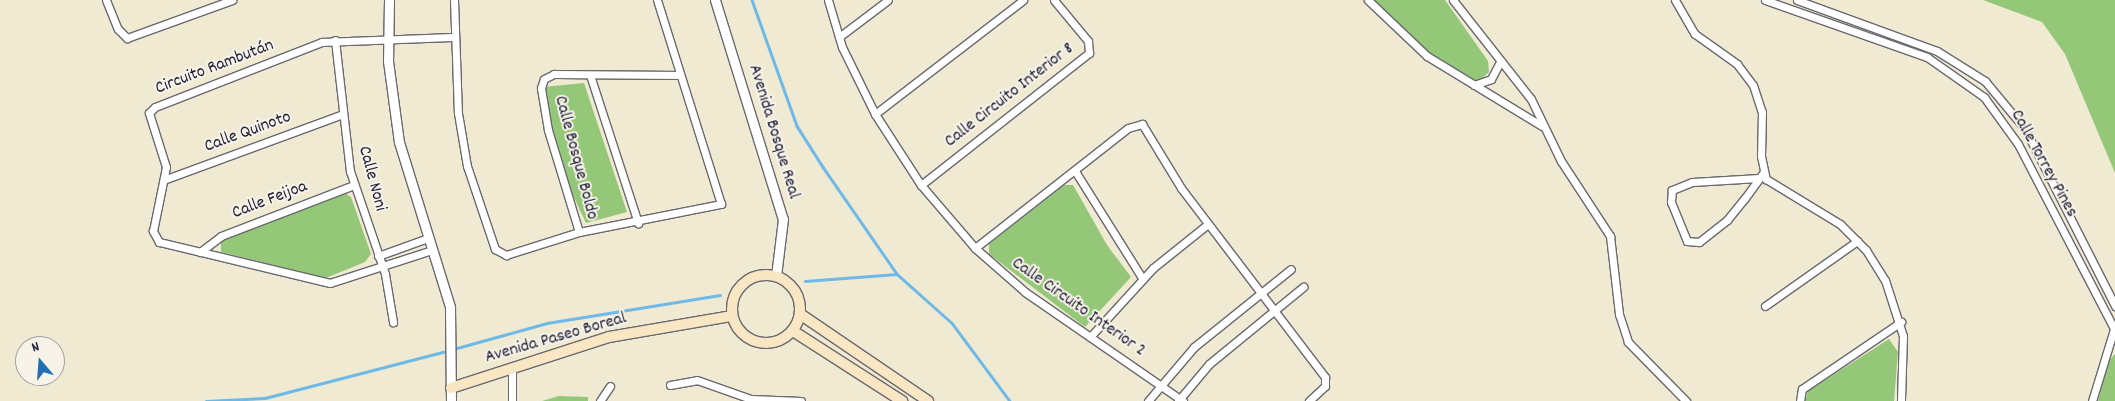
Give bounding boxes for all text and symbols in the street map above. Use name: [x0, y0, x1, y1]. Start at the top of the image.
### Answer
street label: Circuito Rambután: [153, 36, 277, 100]
street label: Calle Circuito Interior 8: [941, 39, 1079, 153]
street label: Avenida Bosque Real: [742, 62, 804, 202]
street label: Calle Bosque Boldo: [548, 94, 602, 222]
street label: Calle Quinoto: [202, 107, 294, 159]
street label: Calle Torrey Pines: [2005, 107, 2081, 221]
street label: Calle Noni: [352, 144, 390, 214]
street label: Calle Feijoa: [230, 177, 310, 225]
street label: Calle Circuito Interior 2: [1007, 254, 1149, 362]
street label: Avenida Paseo Boreal: [483, 308, 629, 370]
north arrow: [15, 336, 65, 386]
text: N: [29, 337, 42, 358]

